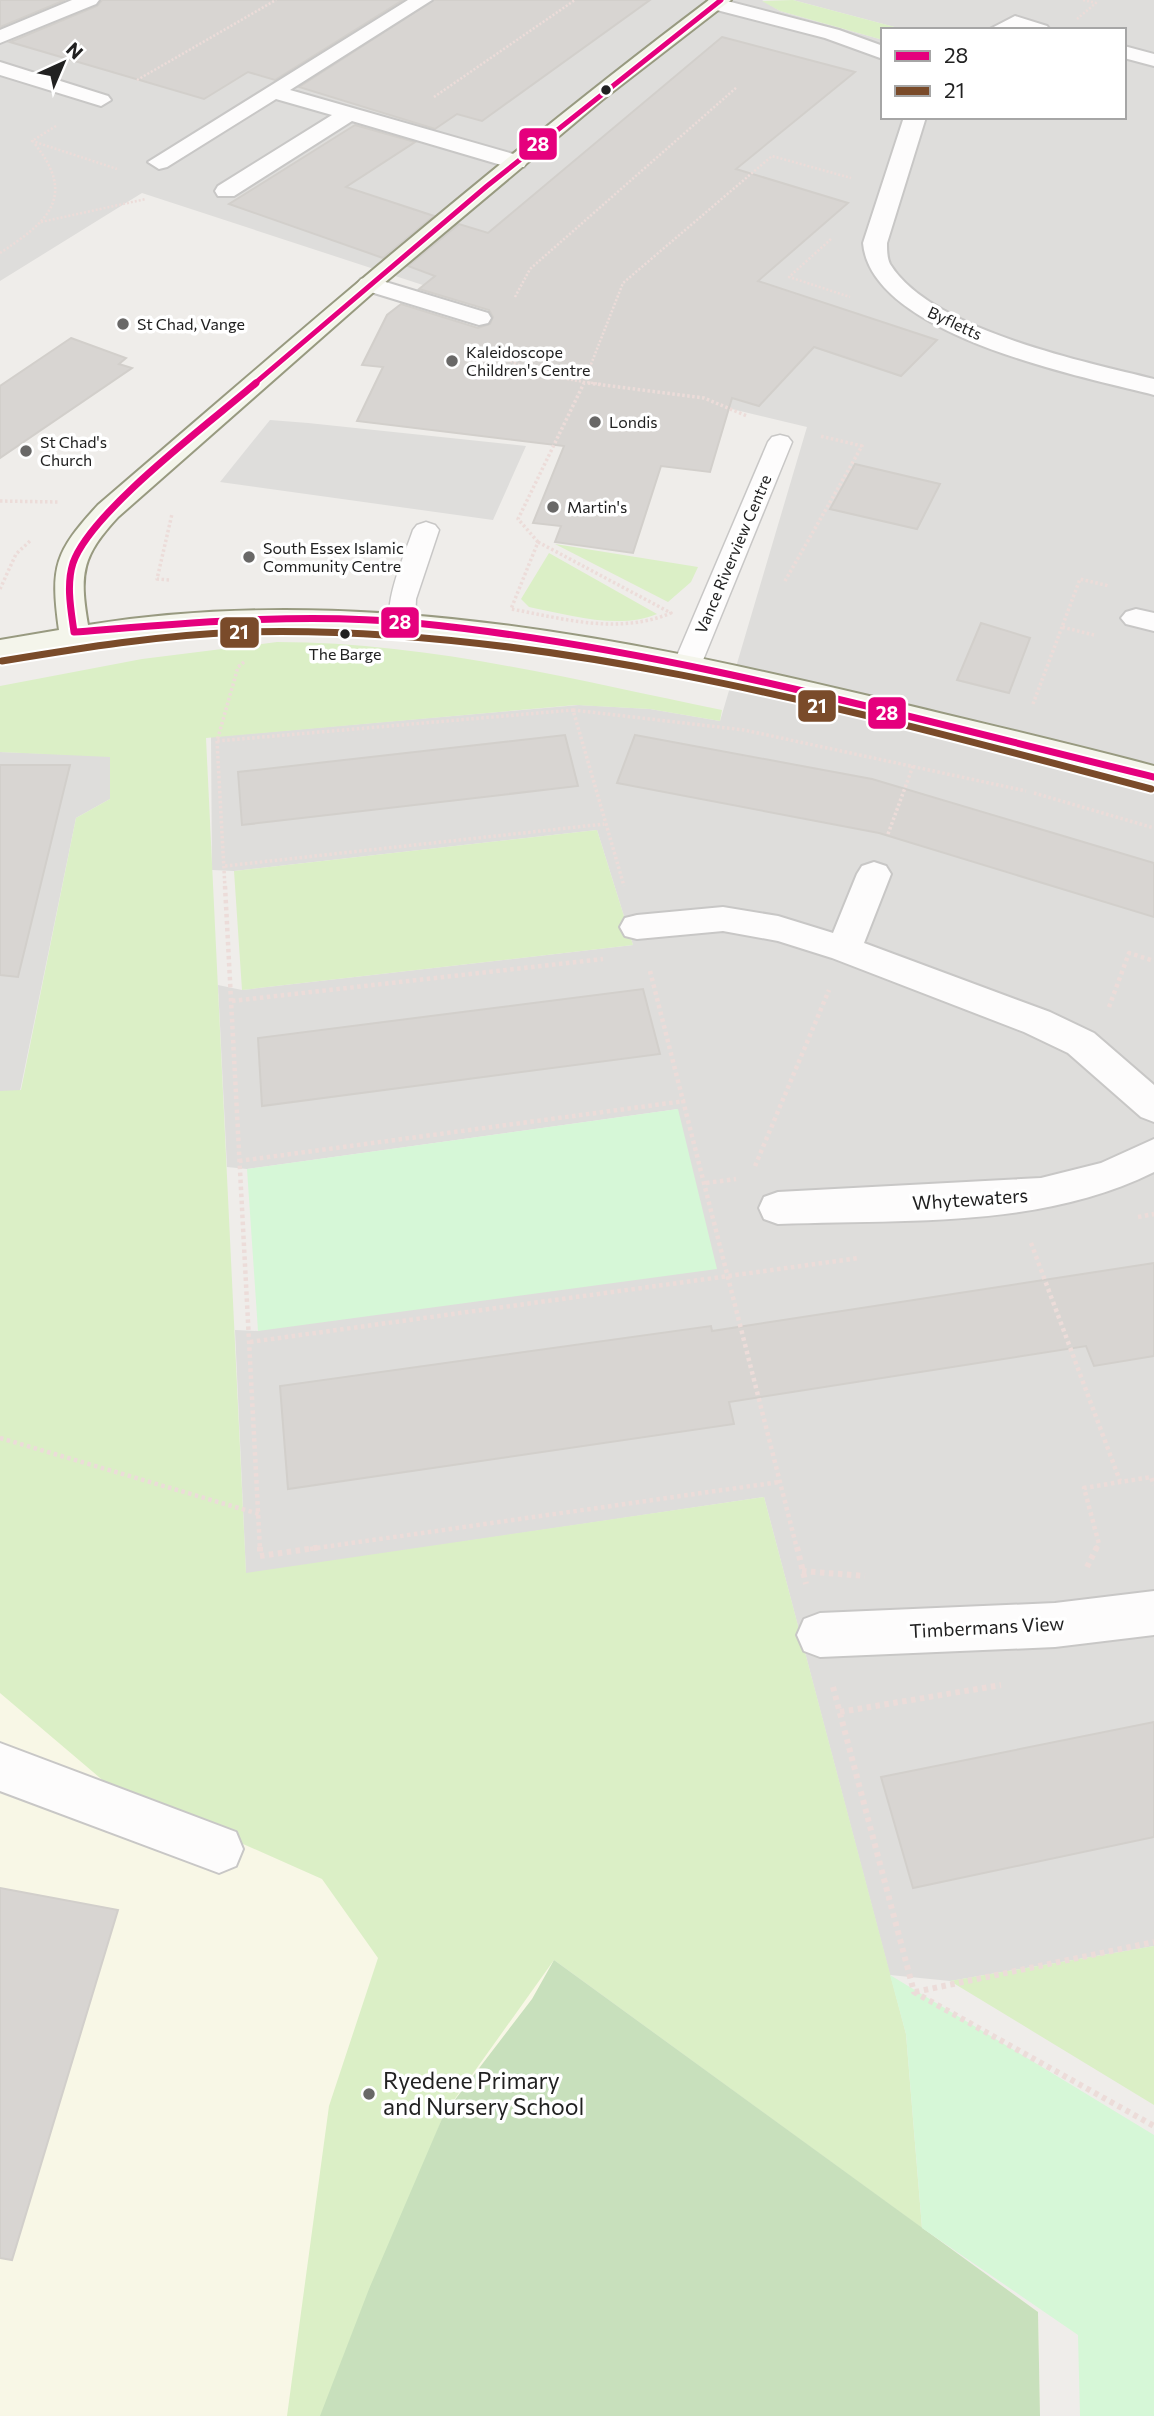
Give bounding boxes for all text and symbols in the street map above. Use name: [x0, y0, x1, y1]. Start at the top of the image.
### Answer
north arrow: [28, 28, 98, 98]
legend: [881, 28, 1126, 119]
text: N: [62, 37, 88, 64]
text: 28: [944, 42, 968, 67]
text: 21: [944, 77, 965, 102]
unlabelled marker: [599, 83, 613, 97]
line badge: 28: [518, 127, 558, 161]
text: 28: [527, 132, 549, 155]
street label: Byfletts: [925, 302, 985, 343]
place label: St Chad, Vange: [137, 314, 245, 333]
marker: St Chad, Vange: [115, 316, 131, 332]
place label: Kaleidoscope Children's Centre: [466, 342, 591, 379]
marker: Kaleidoscope Children's Centre: [444, 353, 460, 369]
place label: Londis: [609, 412, 658, 431]
marker: Londis: [587, 414, 603, 430]
place label: St Chad's Church: [40, 432, 107, 469]
marker: St Chad's Church: [18, 443, 34, 459]
street label: Vance Riverview Centre: [690, 471, 775, 636]
place label: Martin's: [567, 497, 627, 516]
marker: Martin's: [545, 499, 561, 515]
place label: South Essex Islamic Community Centre: [263, 538, 404, 575]
marker: South Essex Islamic Community Centre: [241, 549, 257, 565]
line badge: 28: [380, 606, 420, 639]
text: 28: [389, 610, 411, 633]
line badge: 21: [219, 616, 260, 649]
text: 21: [229, 620, 249, 643]
marker: The Barge: [338, 627, 352, 641]
place label: The Barge: [309, 644, 381, 663]
line badge: 21: [797, 689, 837, 723]
text: 21: [807, 694, 827, 717]
line badge: 28: [867, 696, 907, 730]
text: 28: [876, 701, 898, 724]
street label: Whytewaters: [911, 1183, 1029, 1214]
street label: Timbermans View: [909, 1611, 1065, 1642]
place label: Ryedene Primary and Nursery School: [383, 2066, 584, 2120]
marker: Ryedene Primary and Nursery School: [361, 2086, 377, 2102]

